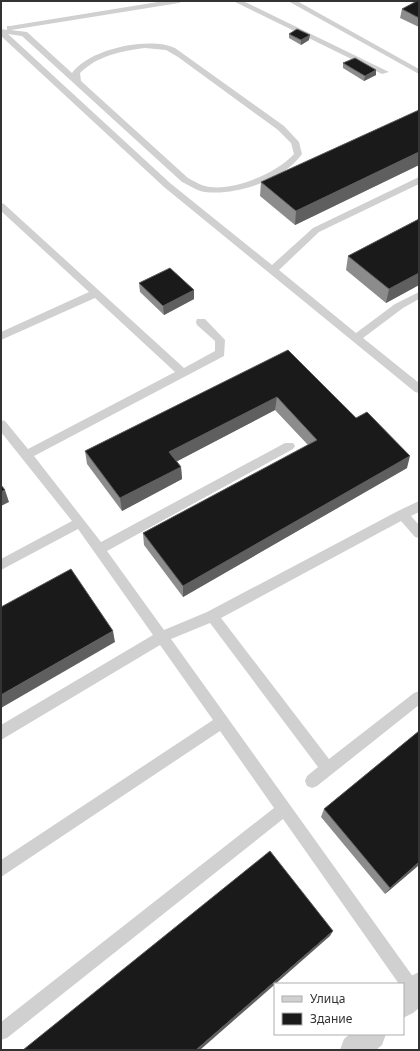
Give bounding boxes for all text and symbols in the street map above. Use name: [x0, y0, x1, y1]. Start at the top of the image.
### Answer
legend: [274, 983, 404, 1035]
text: Улица: [310, 990, 345, 1007]
text: Здание: [310, 1010, 353, 1027]

